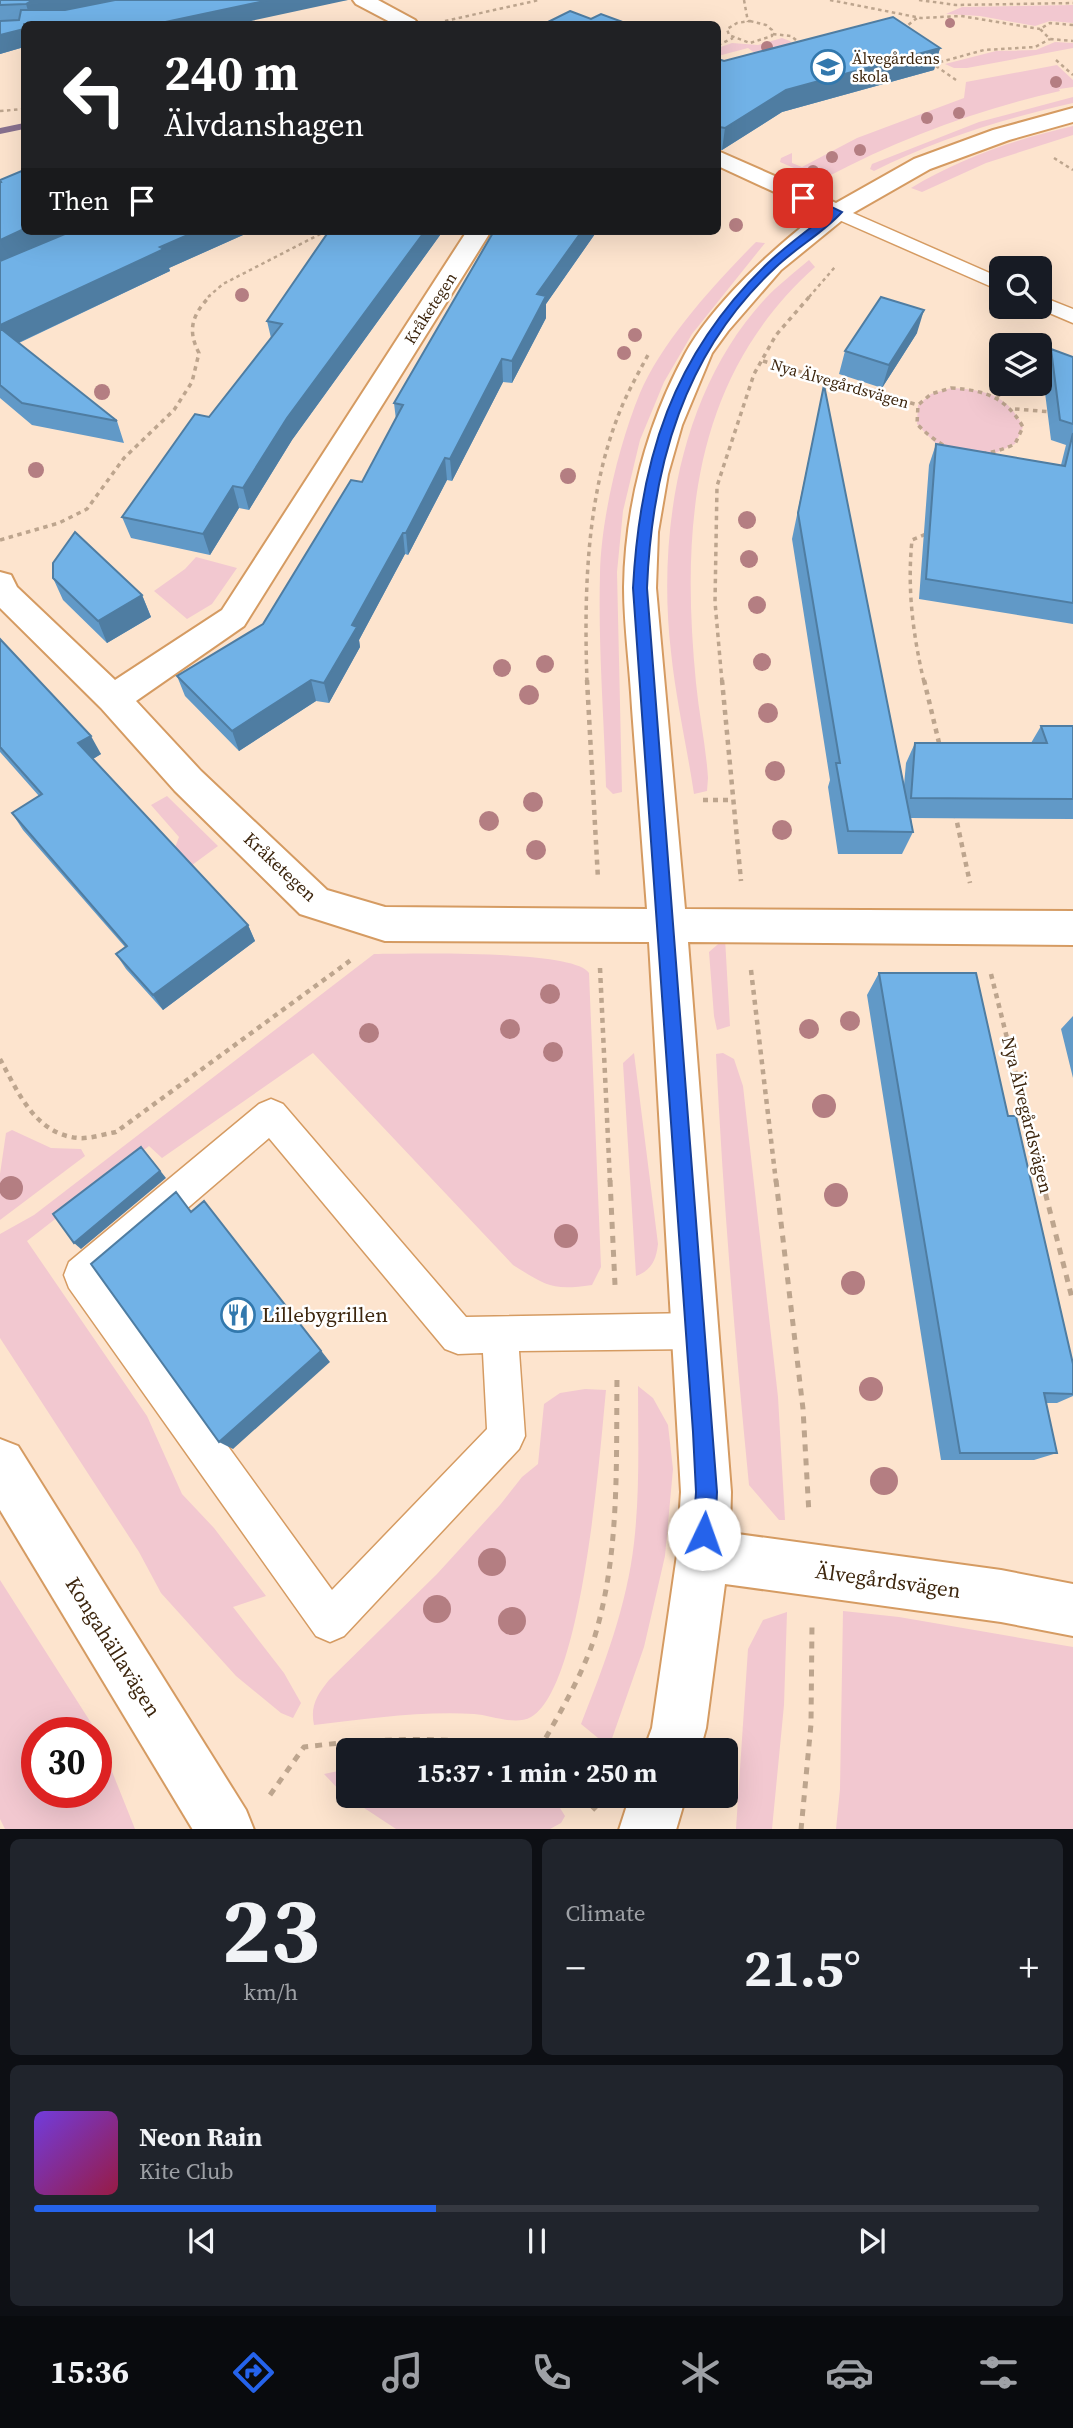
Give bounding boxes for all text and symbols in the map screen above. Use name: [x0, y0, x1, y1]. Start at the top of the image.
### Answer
text: 240 m: [164, 39, 299, 106]
place label: Älvegårdens skola: [852, 47, 940, 87]
school or university icon: Älvegårdens skola: [809, 48, 847, 86]
icon: left: [49, 49, 140, 140]
text: Älvdanshagen: [164, 103, 364, 147]
pin: [773, 168, 833, 228]
icon: arrive: [784, 179, 822, 217]
icon: arrive: [123, 182, 161, 220]
text: Then: [49, 183, 109, 219]
map controls: [989, 256, 1052, 396]
button: search: [989, 256, 1052, 319]
street label: Kråketegen: [399, 268, 462, 348]
button: layers: [989, 333, 1052, 396]
street label: Nya Älvegårdsvägen: [768, 353, 912, 413]
street label: Kråketegen: [238, 826, 322, 907]
street label: Nya Älvegårdsvägen: [996, 1034, 1059, 1196]
restaurant icon: Lillebygrillen: [219, 1296, 257, 1334]
place label: Lillebygrillen: [262, 1300, 388, 1329]
position arrow: [667, 1497, 741, 1571]
street label: Älvegårdsvägen: [814, 1556, 963, 1605]
street label: Kongahällavägen: [59, 1571, 168, 1722]
speed limit sign: 30: [21, 1717, 112, 1808]
text: 15:37 · 1 min · 250 m: [417, 1755, 657, 1791]
text: 23: [221, 1868, 320, 1992]
text: Climate: [566, 1897, 645, 1929]
text: 21.5°: [744, 1932, 861, 2003]
text: −: [566, 1942, 586, 1994]
text: +: [1019, 1942, 1039, 1994]
text: km/h: [243, 1976, 298, 2008]
text: Neon Rain: [139, 2119, 262, 2155]
text: Kite Club: [139, 2155, 234, 2187]
icon: previous: [183, 2222, 221, 2260]
icon: pause: [518, 2222, 556, 2260]
icon: next: [853, 2222, 891, 2260]
icon: directions: [229, 2348, 278, 2397]
icon: music: [378, 2348, 427, 2397]
icon: phone: [527, 2348, 576, 2397]
icon: climate: [676, 2348, 725, 2397]
icon: car: [825, 2348, 874, 2397]
icon: filters: [974, 2348, 1023, 2397]
text: 15:36: [50, 2350, 129, 2394]

